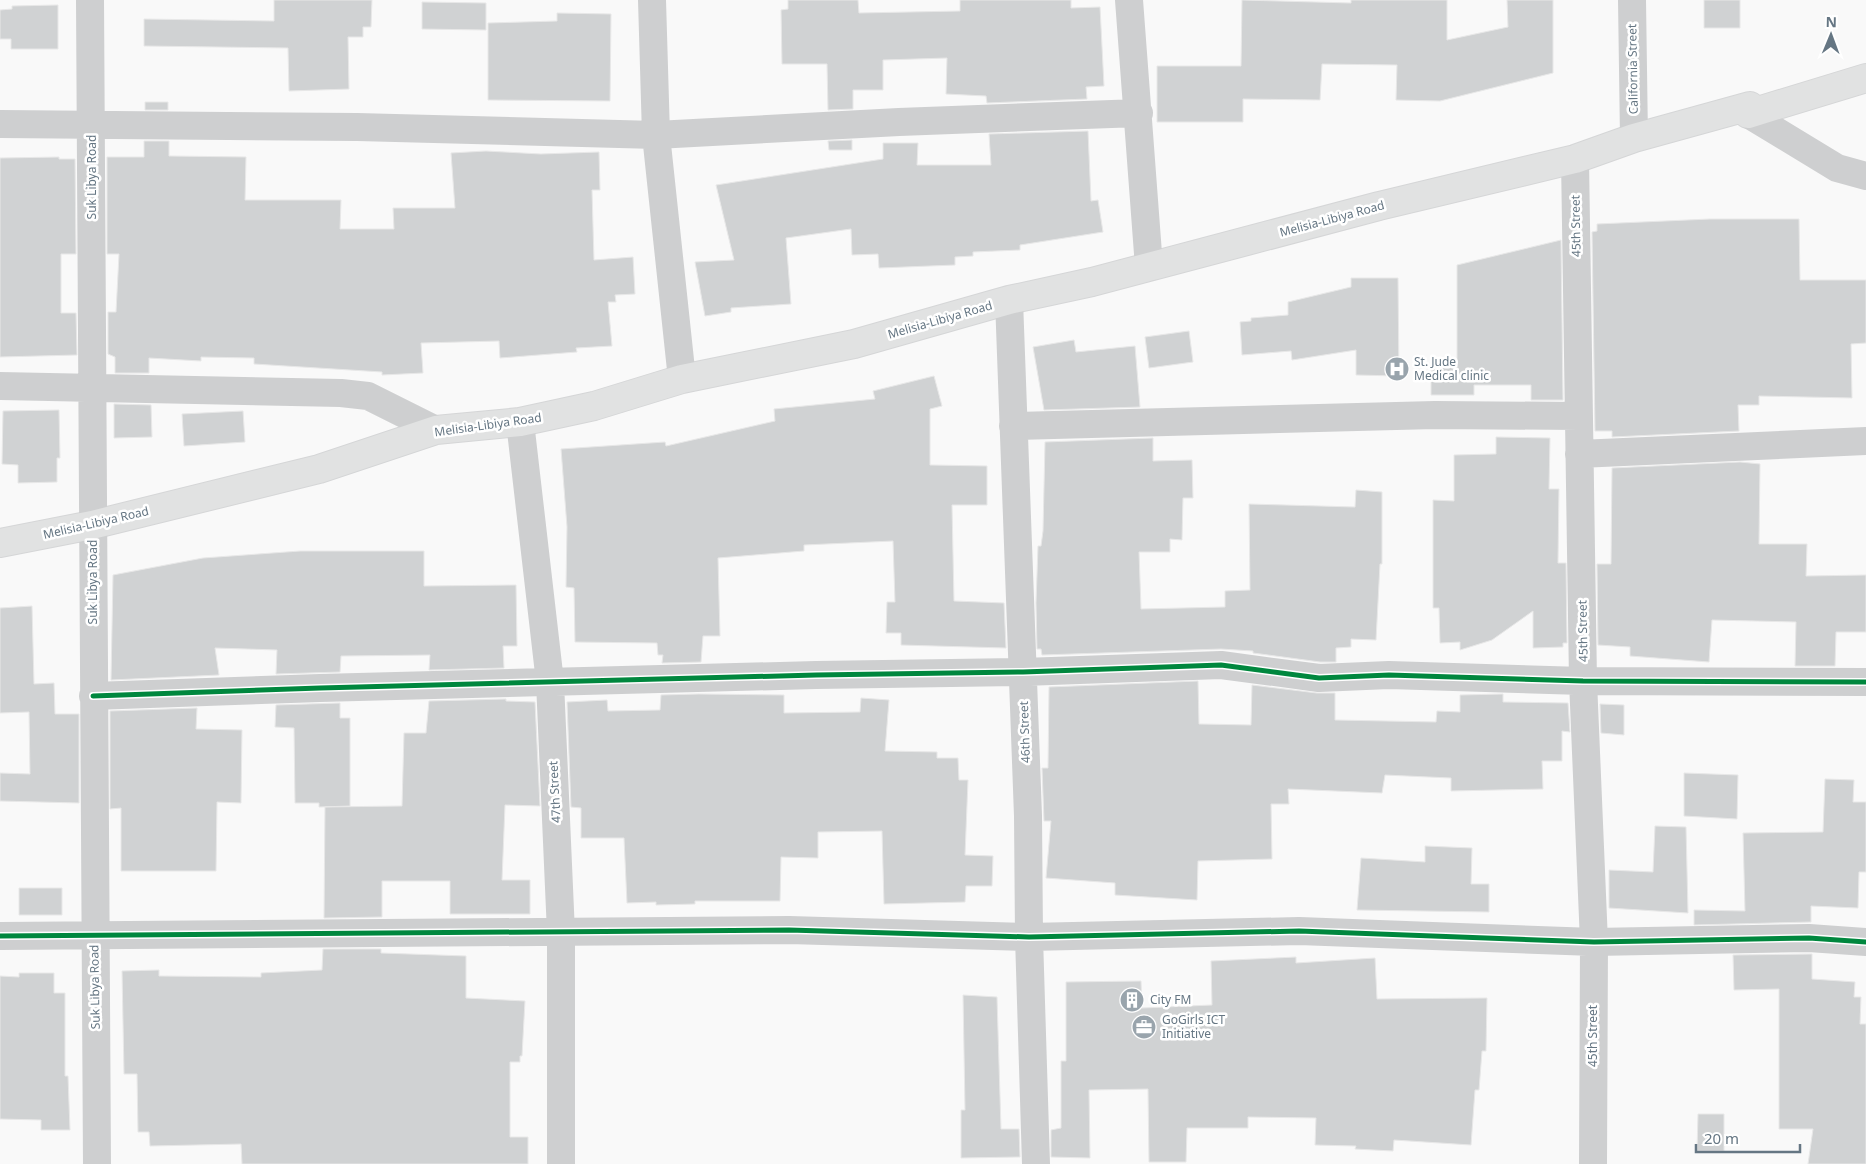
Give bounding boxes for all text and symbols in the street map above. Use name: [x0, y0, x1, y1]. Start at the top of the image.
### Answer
north arrow: [1806, 10, 1856, 60]
text: N: [1825, 12, 1837, 31]
street label: California Street: [1623, 23, 1642, 115]
street label: Suk Libya Road: [83, 135, 100, 219]
street label: 45th Street: [1566, 194, 1585, 257]
street label: Melisia-Libiya Road: [1278, 196, 1386, 241]
street label: Melisia-Libiya Road: [886, 296, 994, 343]
place label: St. Jude Medical clinic: [1414, 353, 1489, 384]
hospital icon: St. Jude Medical clinic: [1384, 356, 1410, 382]
street label: Melisia-Libiya Road: [433, 409, 543, 440]
street label: Melisia-Libiya Road: [41, 502, 150, 543]
street label: Suk Libya Road: [84, 540, 101, 624]
street label: 45th Street: [1573, 599, 1592, 662]
street label: 46th Street: [1015, 700, 1034, 763]
street label: 47th Street: [544, 760, 565, 823]
street label: Suk Libya Road: [85, 944, 104, 1030]
building icon: City FM: [1119, 987, 1145, 1013]
place label: City FM: [1150, 991, 1191, 1008]
street label: 45th Street: [1584, 1004, 1601, 1067]
place label: GoGirls ICT Initiative: [1162, 1011, 1225, 1042]
office icon: GoGirls ICT Initiative: [1131, 1014, 1157, 1040]
scale bar: [1696, 1122, 1800, 1154]
text: 20 m: [1704, 1128, 1739, 1148]

